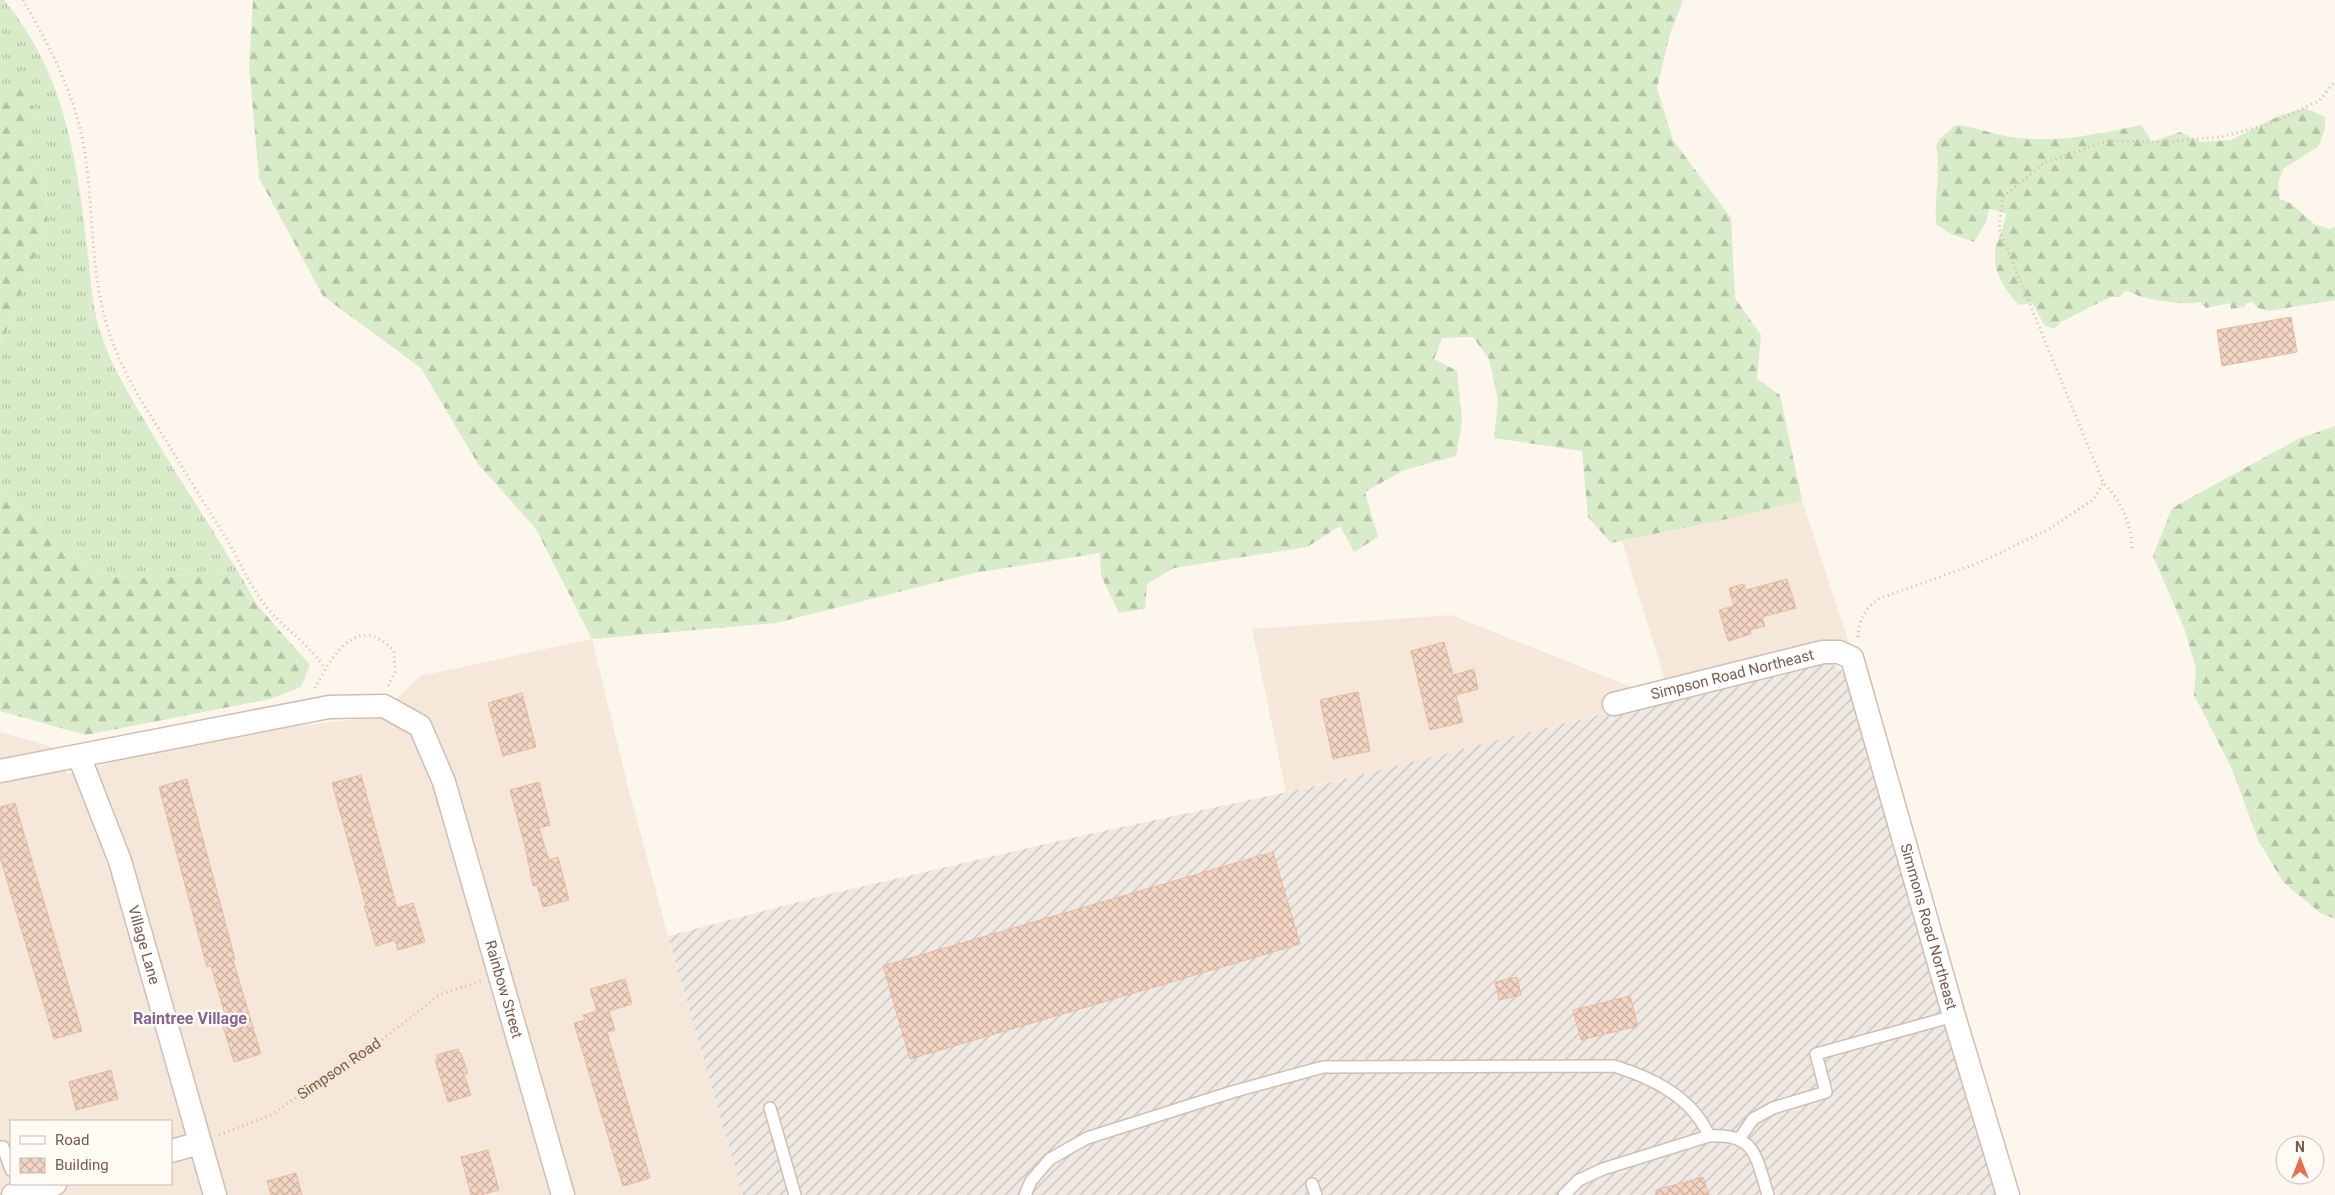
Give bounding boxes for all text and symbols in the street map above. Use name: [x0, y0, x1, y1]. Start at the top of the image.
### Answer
street label: Simpson Road Northeast: [1649, 646, 1816, 703]
street label: Simmons Road Northeast: [1896, 841, 1961, 1012]
street label: Village Lane: [124, 903, 164, 987]
street label: Rainbow Street: [481, 938, 526, 1040]
district label: Raintree Village: [133, 1009, 247, 1028]
street label: Simpson Road: [294, 1034, 384, 1103]
legend: [10, 1120, 172, 1185]
text: Road: [55, 1131, 89, 1149]
north arrow: [2275, 1135, 2325, 1185]
text: N: [2295, 1139, 2305, 1155]
text: Building: [55, 1156, 109, 1174]

